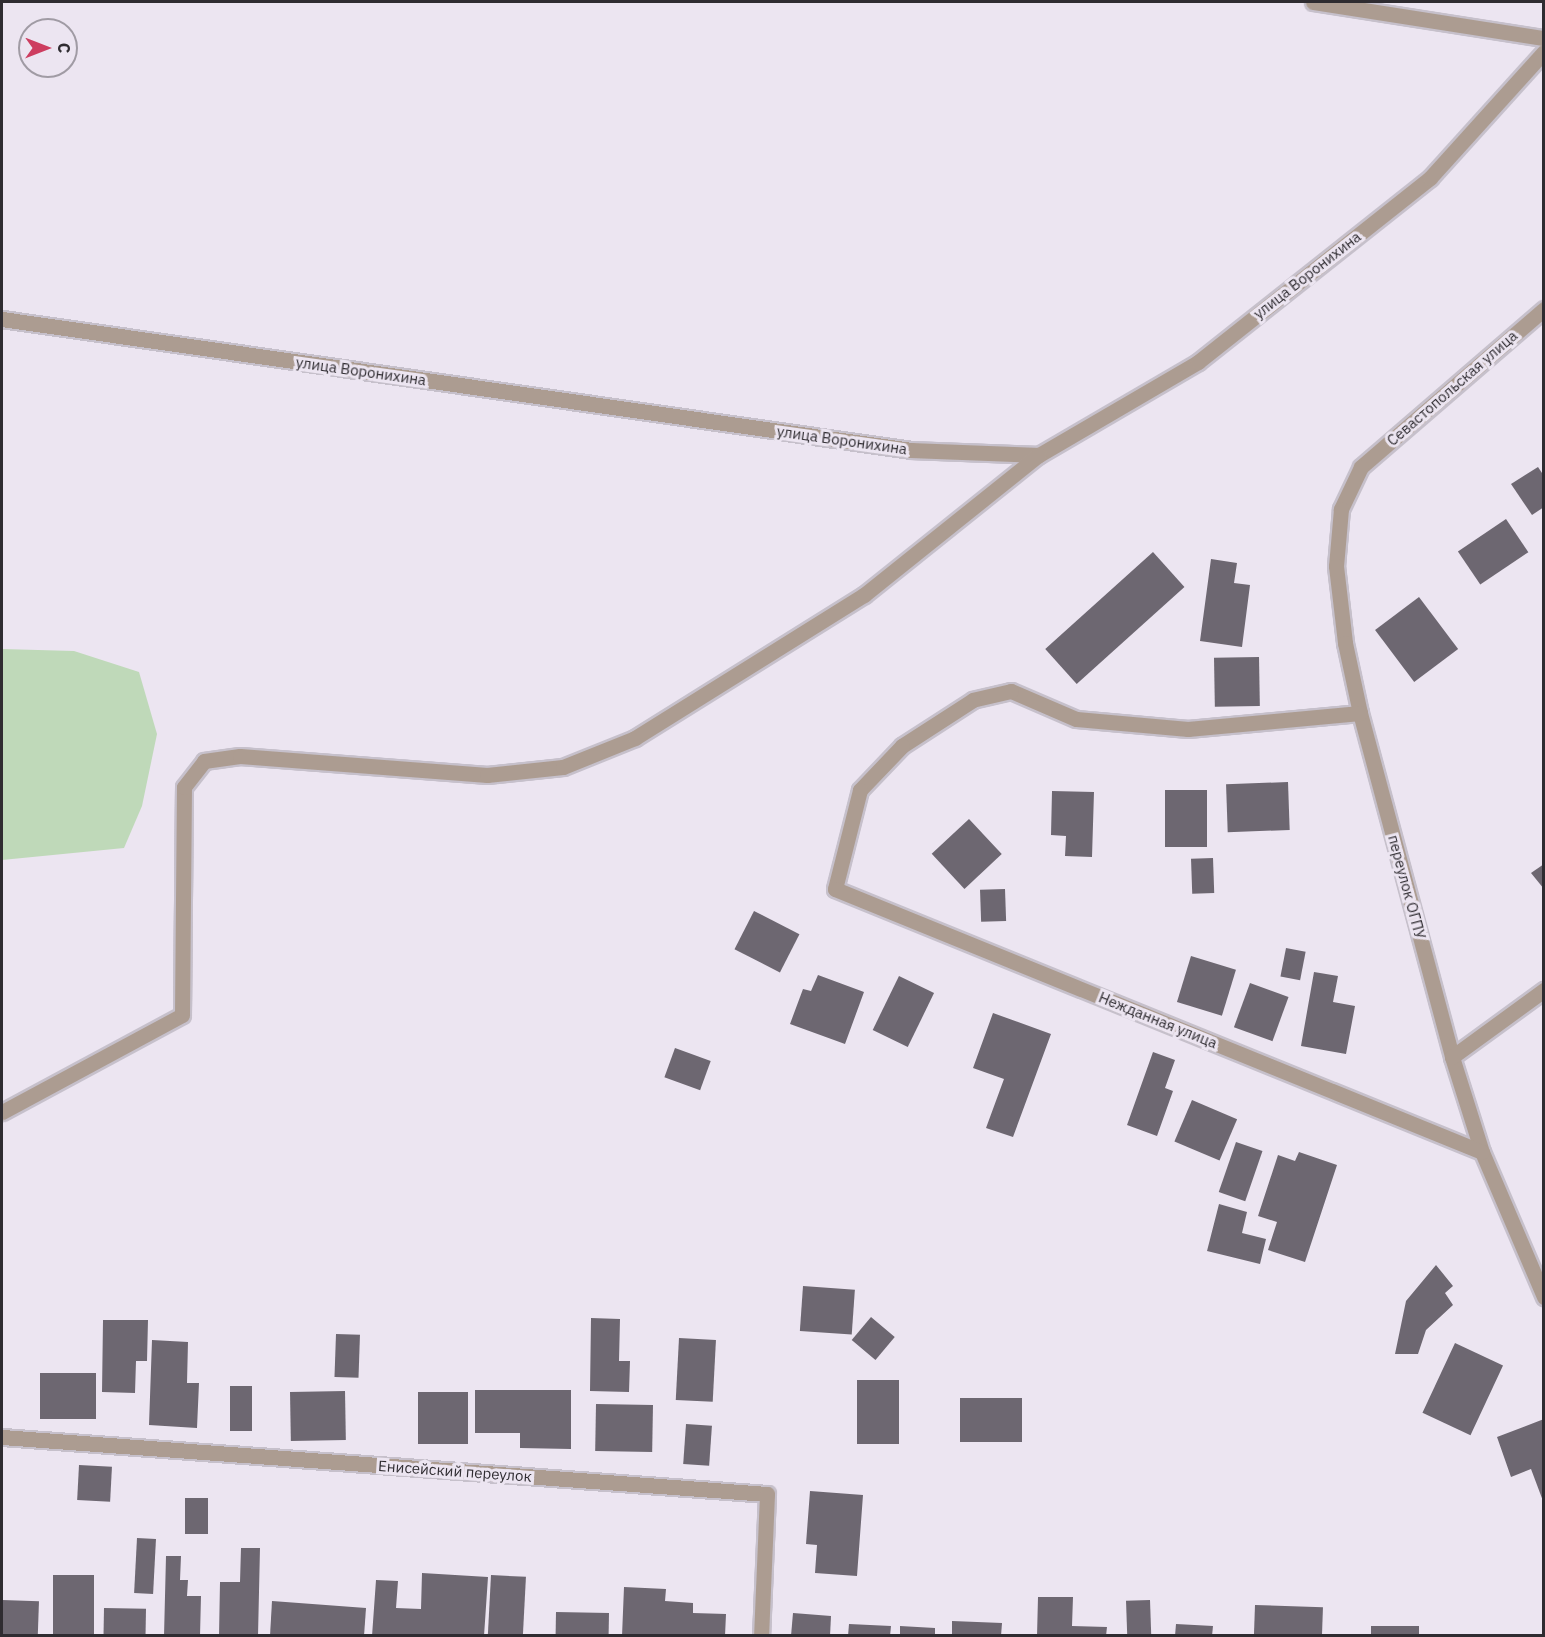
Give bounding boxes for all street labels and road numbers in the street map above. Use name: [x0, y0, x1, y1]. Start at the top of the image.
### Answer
street label: улица Воронихина: [1250, 227, 1364, 323]
street label: Севастопольская улица: [1383, 327, 1521, 449]
street label: улица Воронихина: [295, 353, 427, 389]
street label: улица Воронихина: [776, 422, 908, 458]
street label: переулок ОГПУ: [1384, 833, 1430, 941]
street label: Нежданная улица: [1096, 988, 1220, 1052]
street label: Енисейский переулок: [378, 1457, 532, 1485]

